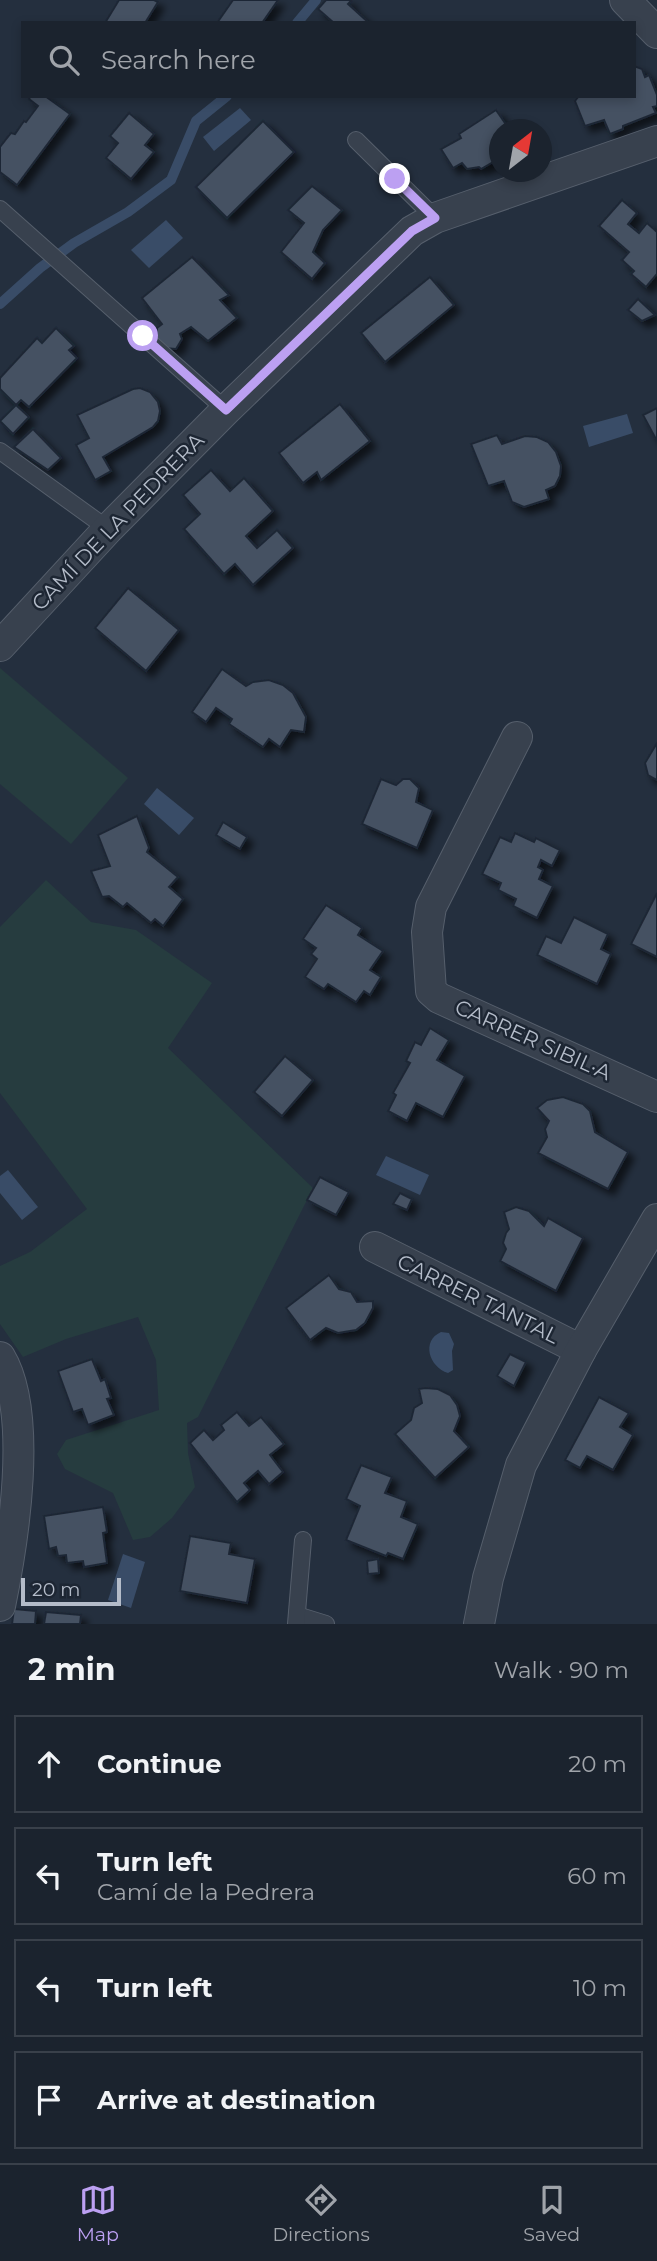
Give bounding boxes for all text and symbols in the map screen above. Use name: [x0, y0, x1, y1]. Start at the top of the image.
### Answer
search box: [21, 21, 636, 98]
icon: search: [45, 41, 83, 79]
text: Search here: [101, 44, 256, 76]
north arrow: [489, 119, 552, 182]
route end: [379, 163, 410, 194]
route start: [127, 320, 158, 351]
street label: CAMÍ DE LA PEDRERA: [26, 427, 210, 616]
street label: CARRER SIBIL·A: [451, 994, 616, 1086]
street label: CARRER TANTAL: [393, 1249, 564, 1349]
scale bar: [21, 1575, 121, 1607]
text: 20 m: [32, 1578, 80, 1601]
text: 2 min: [28, 1651, 115, 1688]
text: Walk · 90 m: [494, 1656, 629, 1684]
icon: ahead: [30, 1745, 68, 1783]
text: Continue: [97, 1748, 222, 1780]
text: 20 m: [568, 1750, 627, 1778]
text: Turn left: [97, 1846, 213, 1878]
icon: left: [30, 1857, 68, 1895]
text: 60 m: [567, 1862, 627, 1890]
text: Camí de la Pedrera: [97, 1878, 315, 1906]
icon: left: [30, 1969, 68, 2007]
text: Turn left: [97, 1972, 213, 2004]
text: 10 m: [573, 1974, 627, 2002]
icon: arrive: [30, 2081, 68, 2119]
text: Arrive at destination: [97, 2084, 376, 2116]
tab: Map: [77, 2181, 119, 2246]
tab: Directions: [272, 2181, 370, 2246]
tab: Saved: [523, 2181, 580, 2246]

